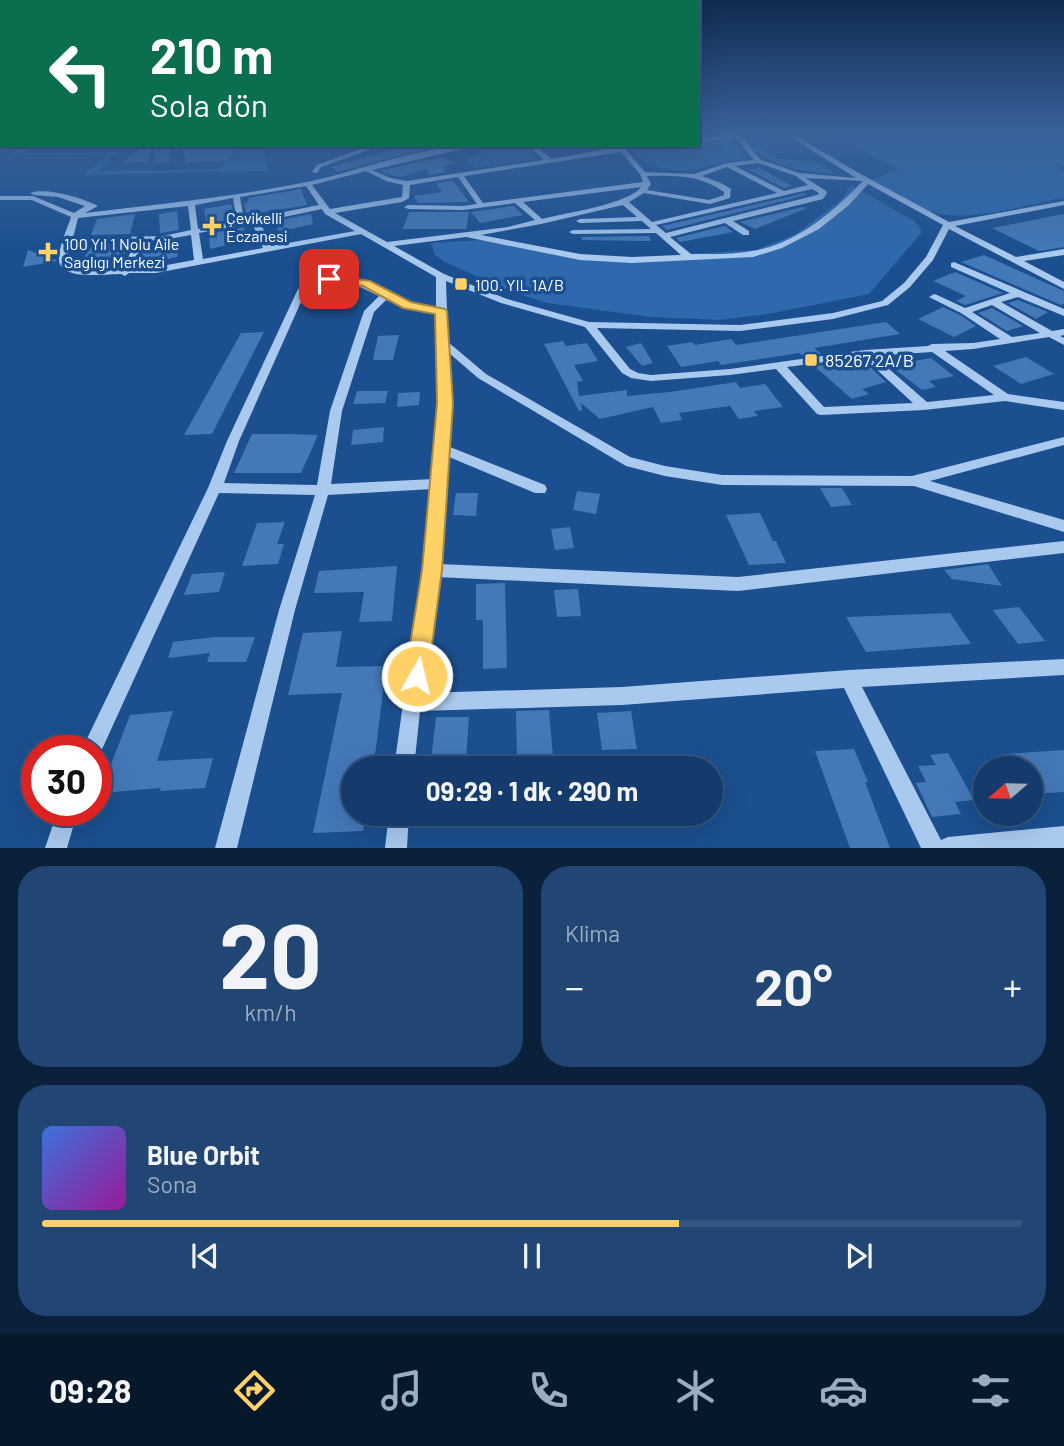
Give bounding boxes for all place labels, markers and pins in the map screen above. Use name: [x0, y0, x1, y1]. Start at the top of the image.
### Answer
place label: Çevikelli Eczanesi: [226, 208, 287, 245]
marker: Çevikelli Eczanesi: [204, 218, 220, 234]
place label: 100 Yıl 1 Nolu Aile Saglıgı Merkezi: [64, 234, 179, 271]
marker: 100 Yıl 1 Nolu Aile Saglıgı Merkezi: [38, 242, 58, 262]
pin: [299, 249, 359, 309]
place label: 100. YIL 1A/B: [475, 275, 564, 294]
marker: 100. YIL 1A/B: [453, 276, 469, 292]
place label: 85267 2A/B: [825, 349, 914, 371]
marker: 85267 2A/B: [803, 352, 819, 368]

